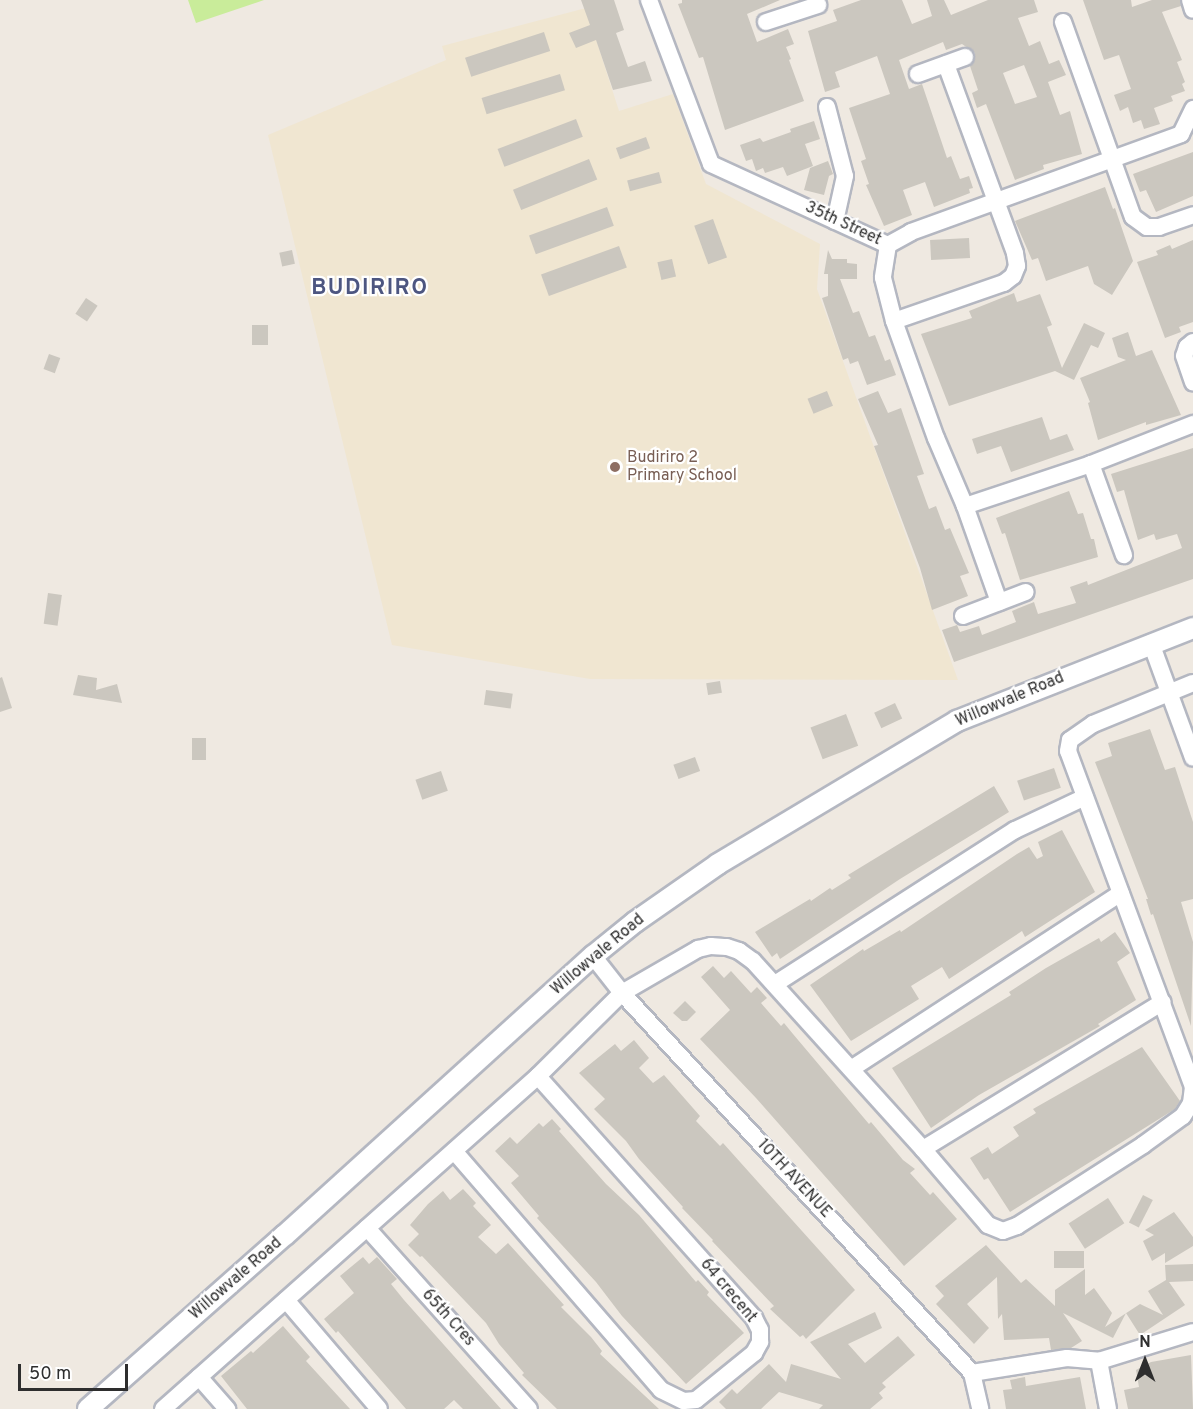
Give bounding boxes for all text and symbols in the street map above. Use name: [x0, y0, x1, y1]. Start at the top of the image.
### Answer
street label: 35th Street: [802, 198, 884, 250]
district label: BUDIRIRO: [311, 276, 429, 302]
place label: Budiriro 2 Primary School: [627, 448, 737, 486]
marker: Budiriro 2 Primary School: [608, 460, 622, 474]
street label: Willowvale Road: [953, 669, 1067, 731]
street label: Willowvale Road: [547, 910, 649, 1000]
street label: 10TH AVENUE: [753, 1136, 835, 1222]
street label: Willowvale Road: [186, 1234, 286, 1324]
street label: 64 crecent: [696, 1255, 760, 1327]
street label: 65th Cres: [417, 1286, 479, 1350]
north arrow: [1115, 1331, 1175, 1391]
text: N: [1139, 1333, 1151, 1353]
scale bar: [21, 1352, 130, 1390]
text: 50 m: [29, 1363, 71, 1386]

